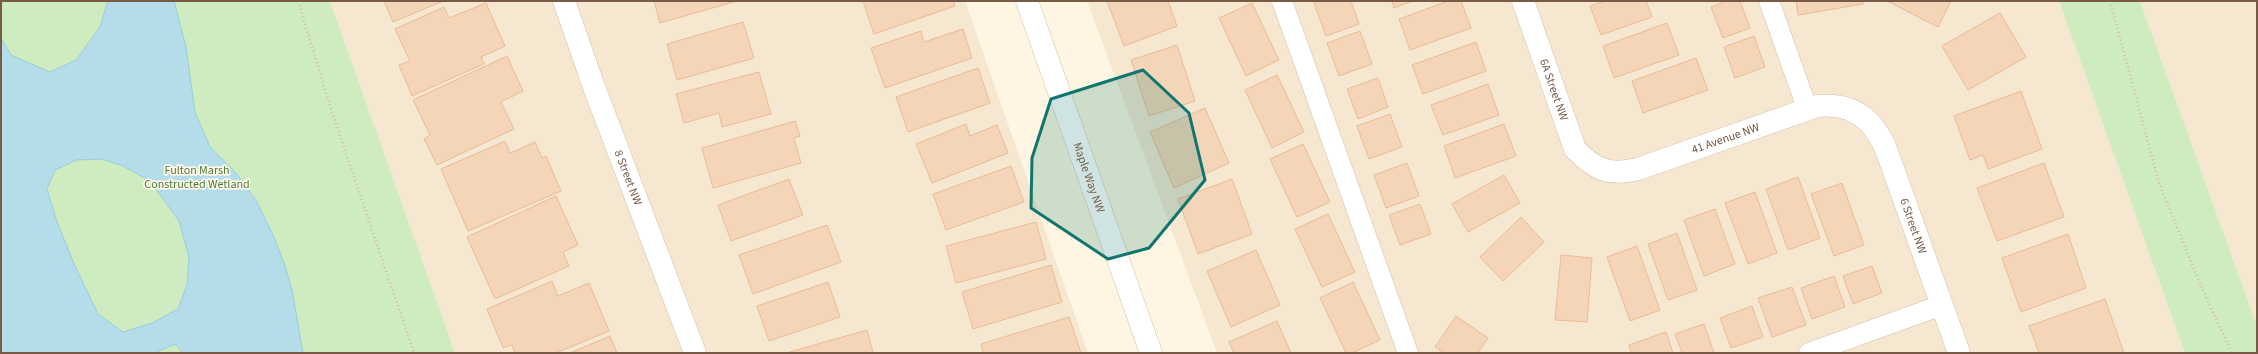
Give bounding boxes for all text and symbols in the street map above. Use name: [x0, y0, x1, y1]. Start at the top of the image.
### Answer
street label: 6A Street NW: [1535, 56, 1573, 124]
street label: 41 Avenue NW: [1689, 118, 1762, 158]
street label: Maple Way NW: [1069, 140, 1110, 215]
street label: 8 Street NW: [610, 147, 647, 208]
park label: Fulton Marsh Constructed Wetland: [144, 162, 250, 193]
street label: 6 Street NW: [1896, 196, 1931, 257]

